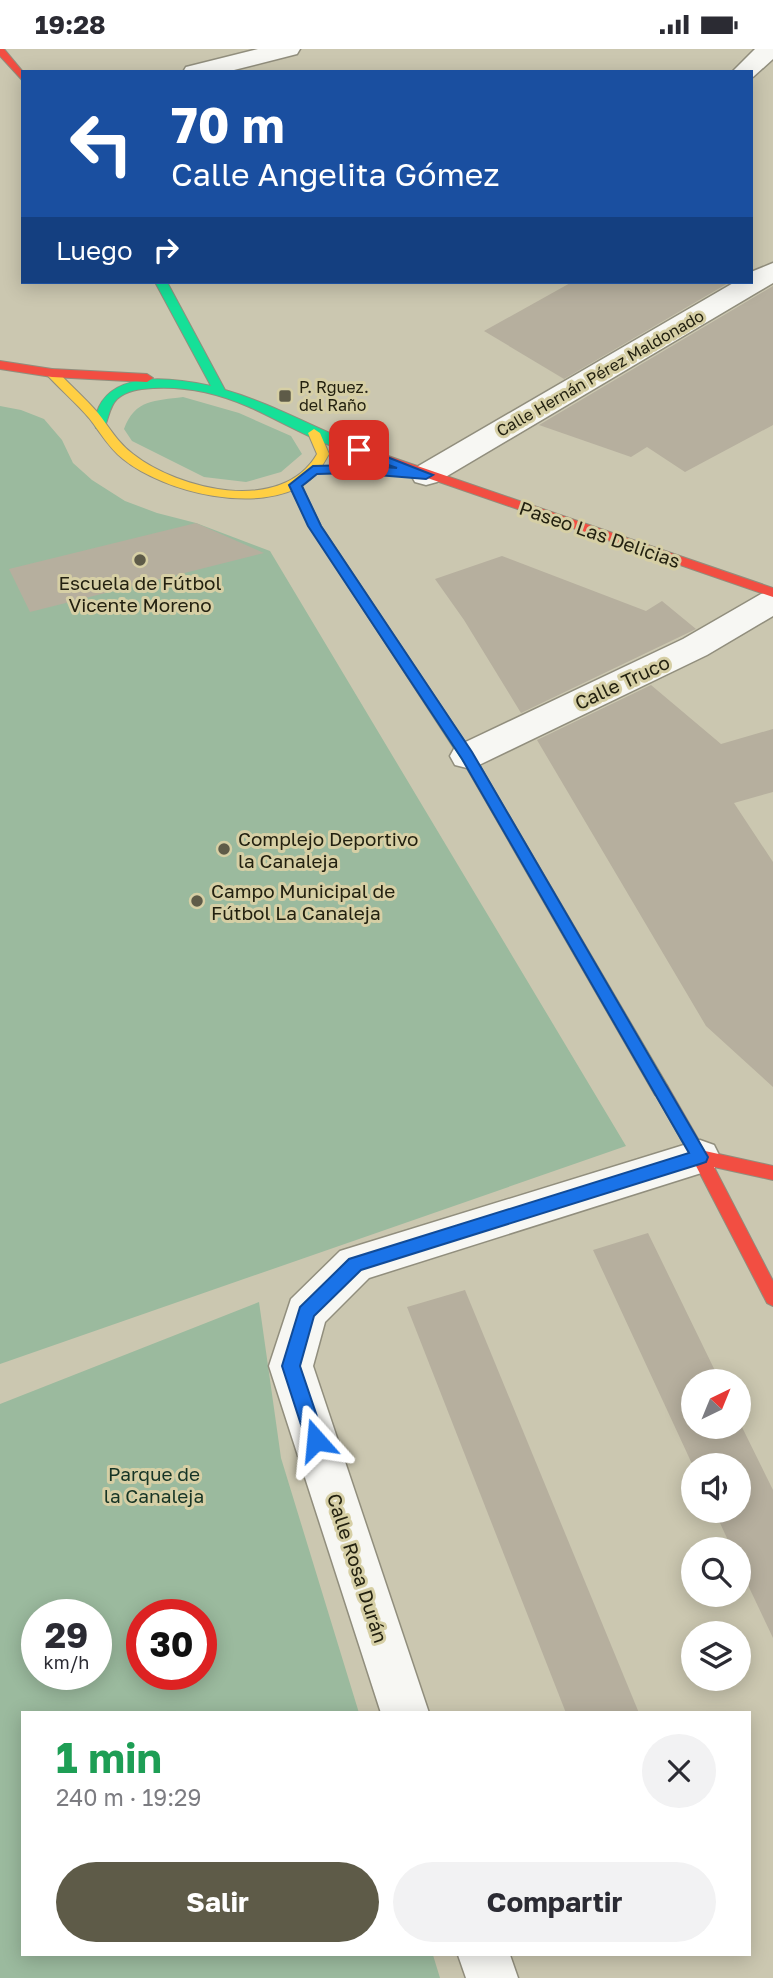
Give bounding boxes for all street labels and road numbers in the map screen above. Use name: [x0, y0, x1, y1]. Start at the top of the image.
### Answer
street label: Calle Hernán Pérez Maldonado: [493, 305, 707, 441]
street label: Paseo Las Delicias: [517, 496, 683, 572]
street label: Calle Truco: [571, 650, 673, 714]
street label: Calle Rosa Durán: [323, 1490, 393, 1646]

